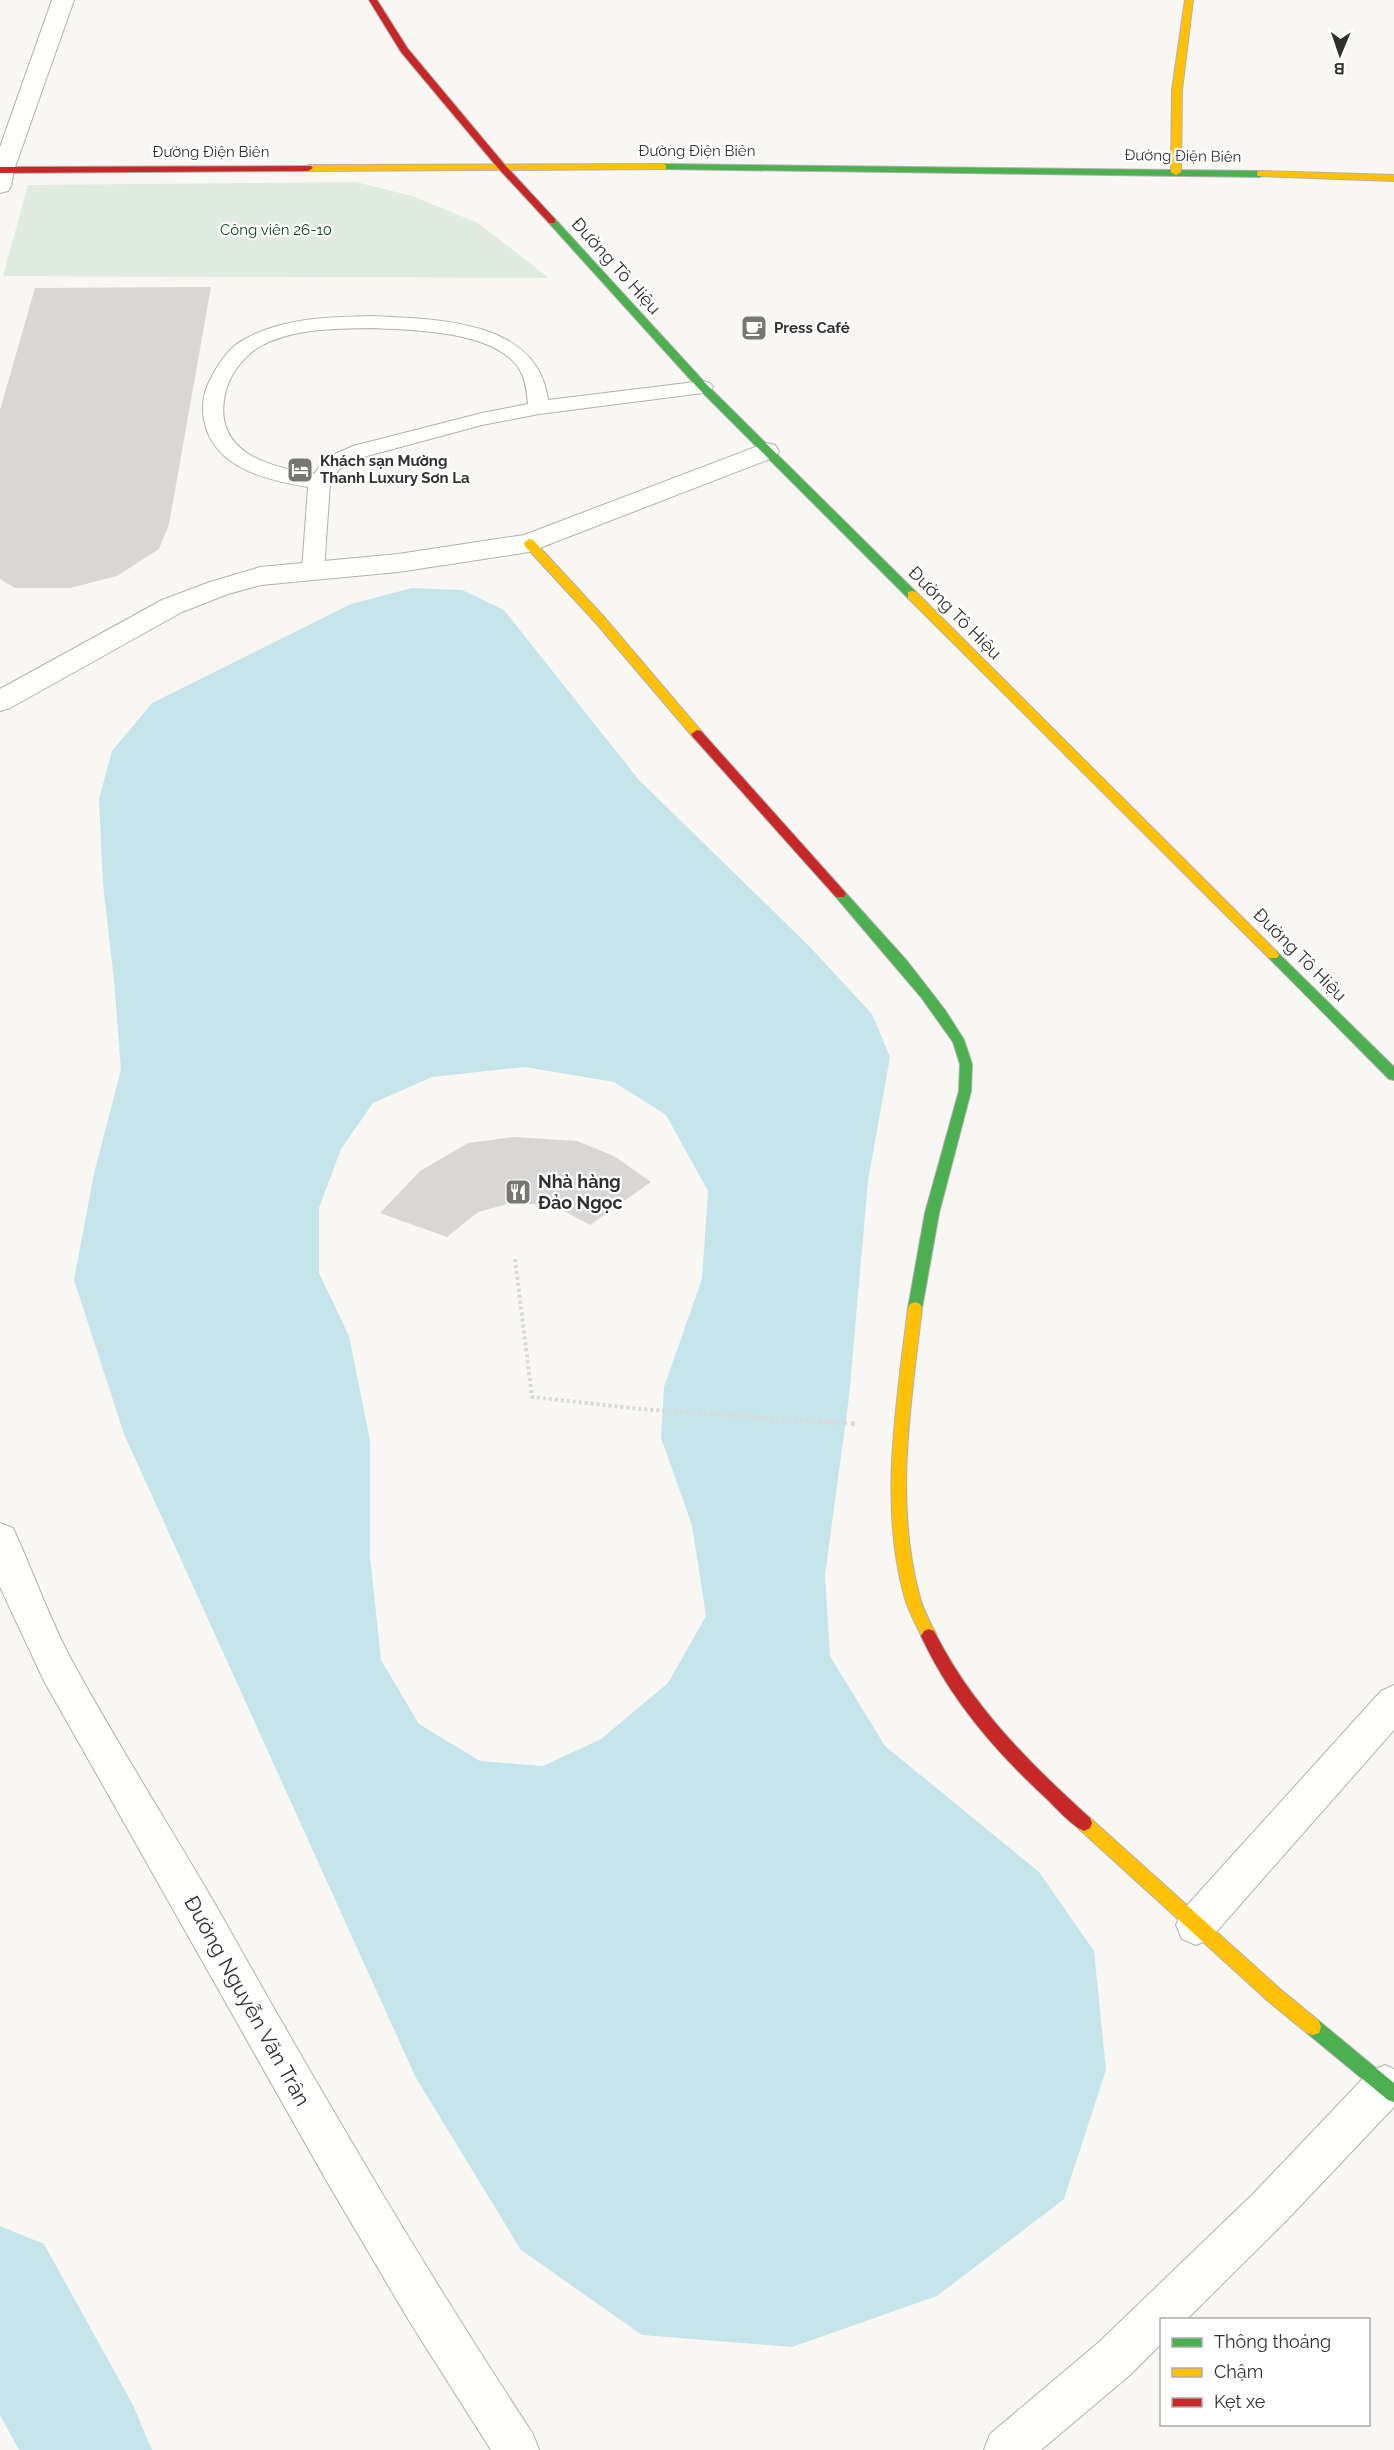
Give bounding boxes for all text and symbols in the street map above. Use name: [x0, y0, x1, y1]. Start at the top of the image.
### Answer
north arrow: [1310, 24, 1370, 84]
text: B: [1334, 59, 1345, 78]
street label: Đường Điện Biên: [639, 142, 755, 160]
street label: Đường Điện Biên: [153, 143, 269, 161]
street label: Đường Điện Biên: [1124, 146, 1242, 166]
street label: Đường Tô Hiệu: [567, 213, 665, 318]
park label: Công viên 26-10: [220, 221, 332, 239]
cafe icon: Press Café: [739, 313, 769, 343]
place label: Press Café: [774, 319, 850, 337]
place label: Khách sạn Mường Thanh Luxury Sơn La: [320, 452, 470, 487]
hotel icon: Khách sạn Mường Thanh Luxury Sơn La: [285, 455, 315, 485]
street label: Đường Tô Hiệu: [905, 562, 1006, 663]
street label: Đường Tô Hiệu: [1250, 904, 1351, 1005]
place label: Nhà hàng Đảo Ngọc: [538, 1171, 623, 1213]
restaurant icon: Nhà hàng Đảo Ngọc: [503, 1177, 533, 1207]
street label: Đường Nguyễn Văn Trân: [179, 1891, 316, 2110]
legend: [1160, 2318, 1370, 2426]
text: Thông thoáng: [1214, 2331, 1331, 2352]
text: Chậm: [1214, 2361, 1263, 2382]
text: Kẹt xe: [1214, 2391, 1266, 2412]

